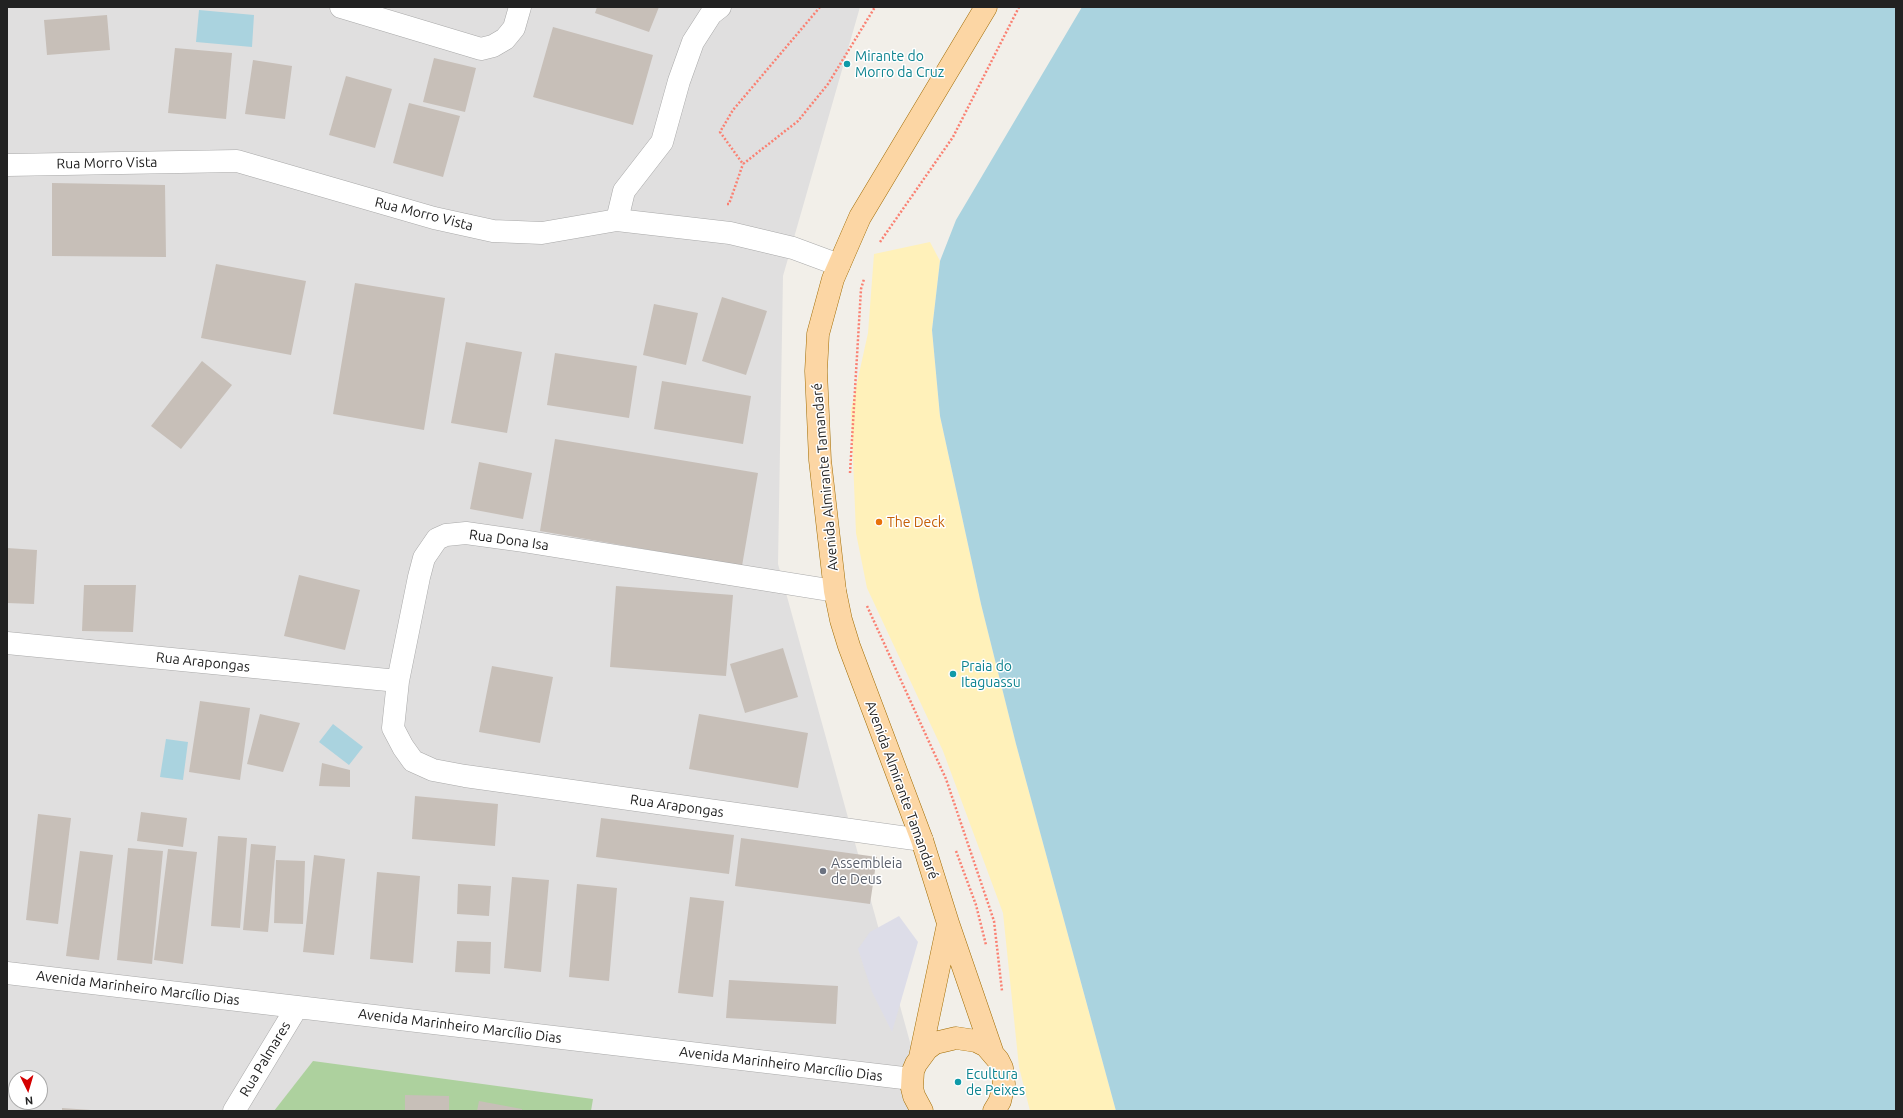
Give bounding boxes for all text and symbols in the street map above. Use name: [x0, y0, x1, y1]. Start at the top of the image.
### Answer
place label: Mirante do Morro da Cruz: [855, 48, 944, 80]
marker: Mirante do Morro da Cruz: [842, 59, 852, 69]
street label: Rua Morro Vista: [56, 154, 158, 172]
street label: Rua Morro Vista: [373, 194, 475, 234]
street label: Avenida Almirante Tamandaré: [808, 382, 842, 572]
place label: The Deck: [887, 514, 945, 530]
marker: The Deck: [874, 517, 884, 527]
street label: Rua Dona Isa: [468, 526, 550, 554]
street label: Rua Arapongas: [155, 649, 251, 675]
place label: Praia do Itaguassu: [961, 658, 1021, 690]
marker: Praia do Itaguassu: [948, 669, 958, 679]
street label: Avenida Almirante Tamandaré: [862, 698, 942, 882]
street label: Rua Arapongas: [629, 791, 725, 821]
place label: Assembleia de Deus: [831, 855, 902, 888]
marker: Assembleia de Deus: [818, 866, 828, 876]
street label: Avenida Marinheiro Marcílio Dias: [35, 967, 241, 1009]
street label: Avenida Marinheiro Marcílio Dias: [357, 1005, 563, 1047]
street label: Rua Palmares: [236, 1018, 294, 1100]
street label: Avenida Marinheiro Marcílio Dias: [678, 1043, 884, 1085]
place label: Ecultura de Peixes: [966, 1066, 1025, 1098]
north arrow: [8, 1070, 48, 1110]
marker: Ecultura de Peixes: [953, 1077, 963, 1087]
text: N: [24, 1095, 34, 1107]

